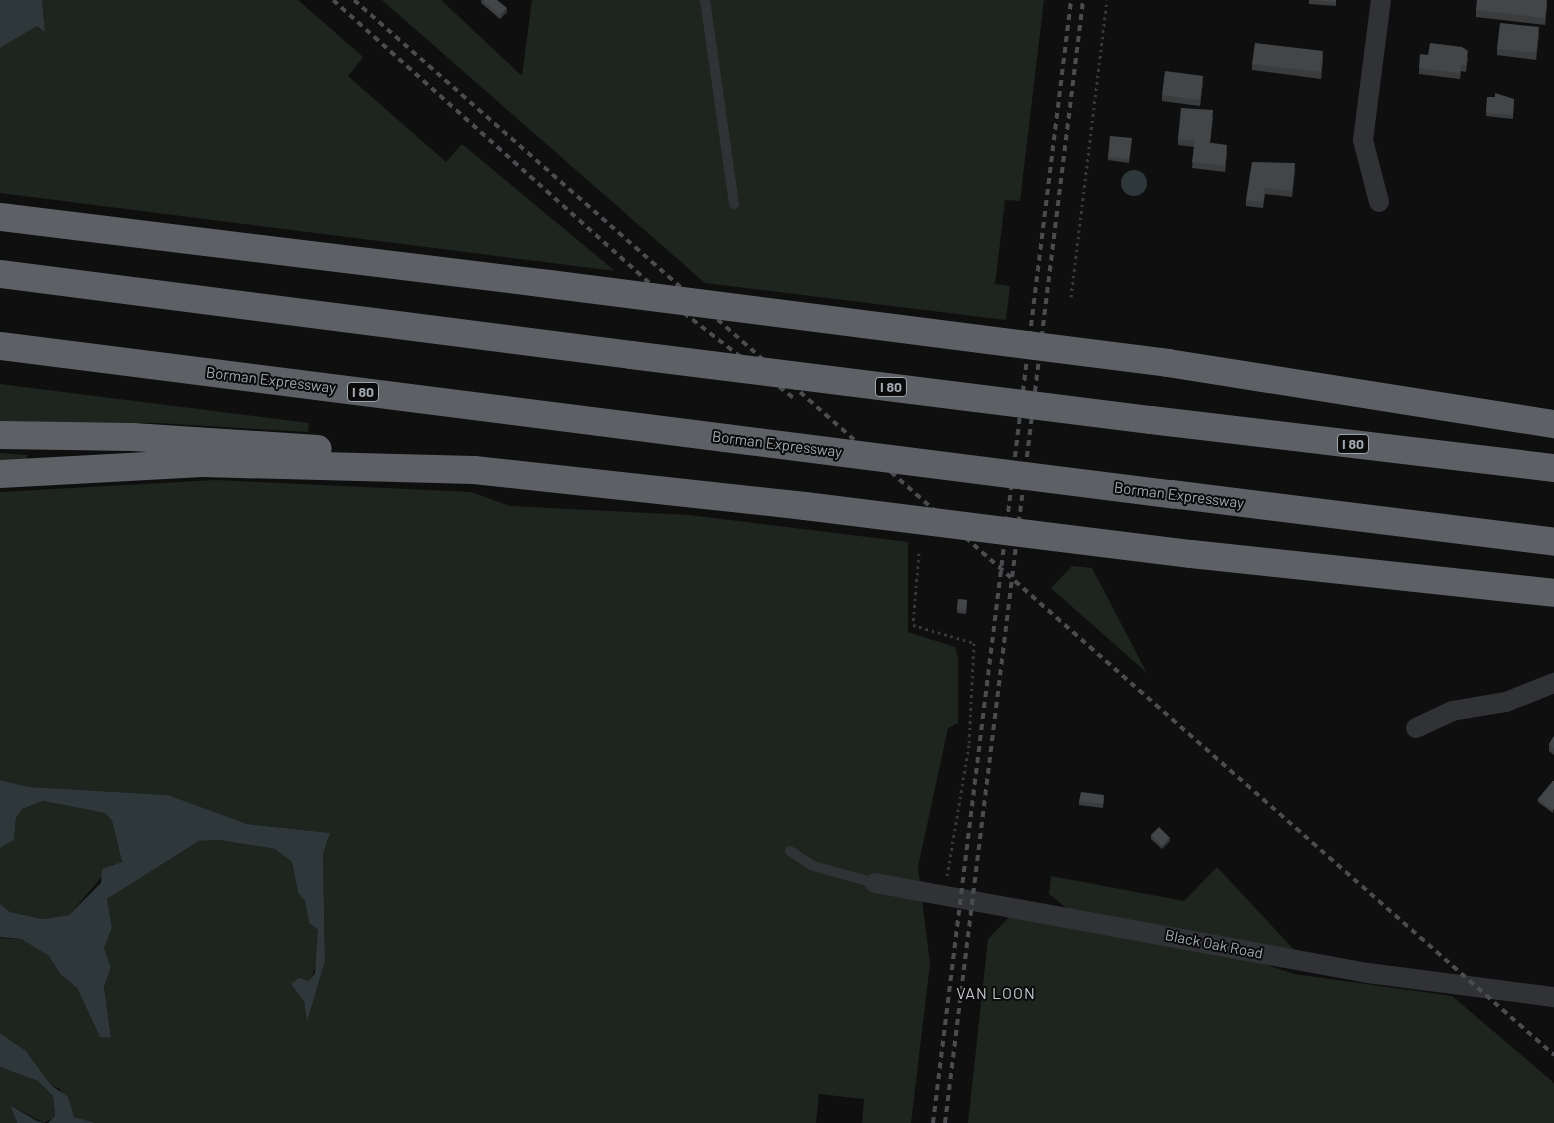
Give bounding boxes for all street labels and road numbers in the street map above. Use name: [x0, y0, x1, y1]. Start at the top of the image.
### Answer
street label: Borman Expressway: [205, 363, 337, 397]
road number: I 80: [875, 376, 907, 398]
road number: I 80: [347, 381, 379, 404]
street label: Borman Expressway: [711, 427, 843, 461]
road number: I 80: [1337, 432, 1369, 456]
street label: Borman Expressway: [1113, 478, 1245, 512]
street label: Black Oak Road: [1163, 926, 1265, 962]

